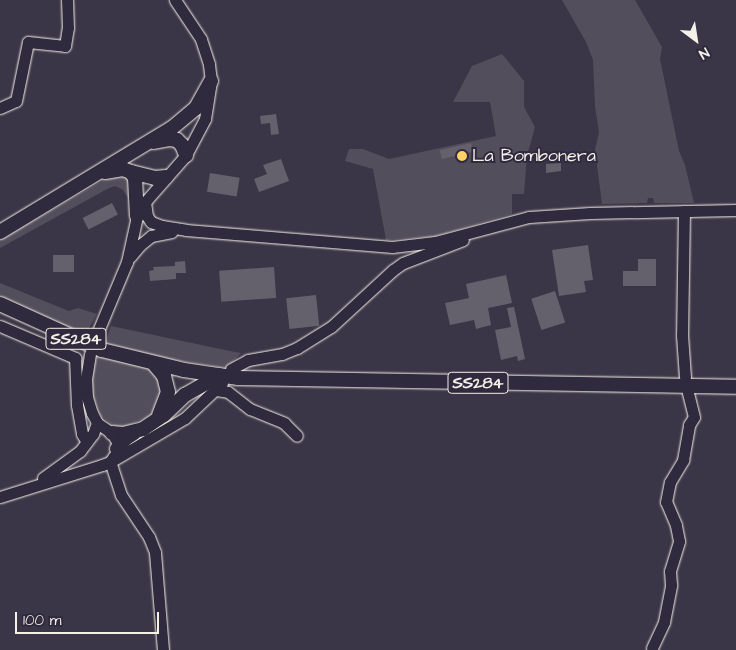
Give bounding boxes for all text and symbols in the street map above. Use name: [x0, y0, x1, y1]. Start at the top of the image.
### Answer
north arrow: [671, 15, 721, 65]
text: N: [695, 42, 713, 64]
place label: La Bombonera: [472, 145, 596, 167]
marker: La Bombonera: [456, 150, 468, 162]
road number: SS284: [45, 326, 107, 352]
road number: SS284: [447, 369, 509, 396]
scale bar: [18, 602, 161, 634]
text: 100 m: [23, 610, 62, 631]

